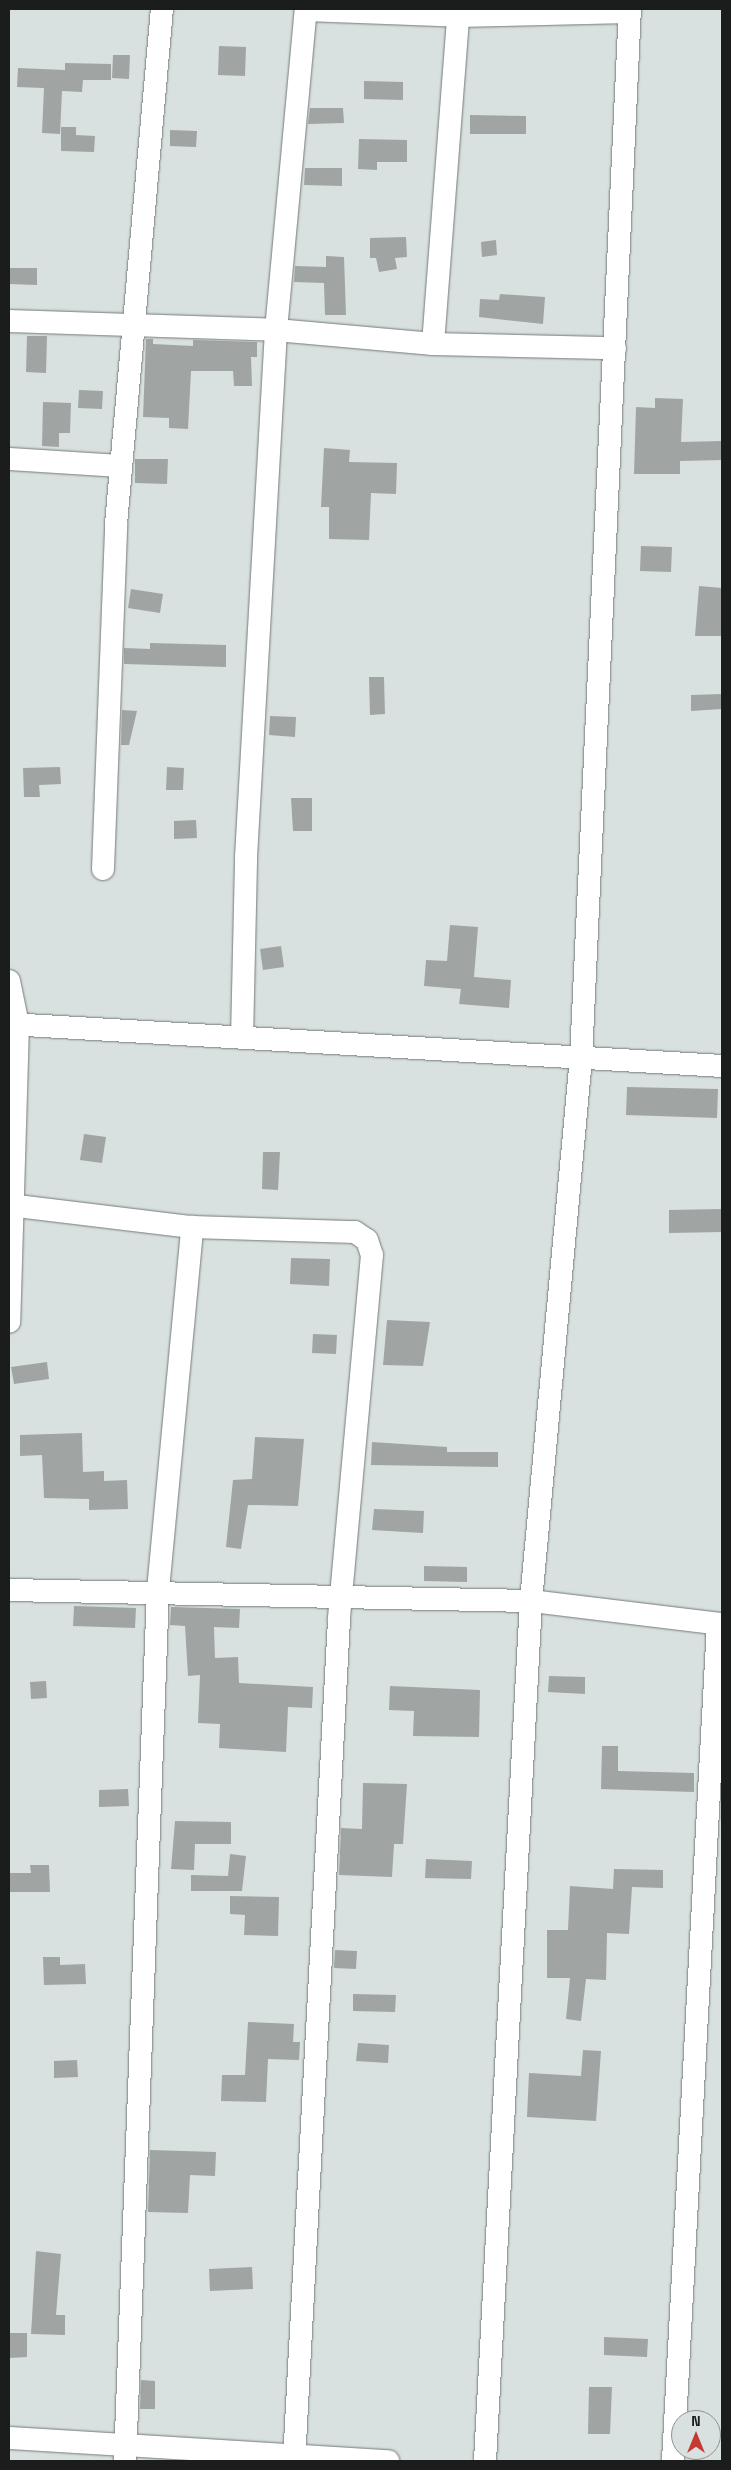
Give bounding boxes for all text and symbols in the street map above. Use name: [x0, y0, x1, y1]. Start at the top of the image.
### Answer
north arrow: [671, 2410, 721, 2460]
text: N: [691, 2412, 701, 2430]

